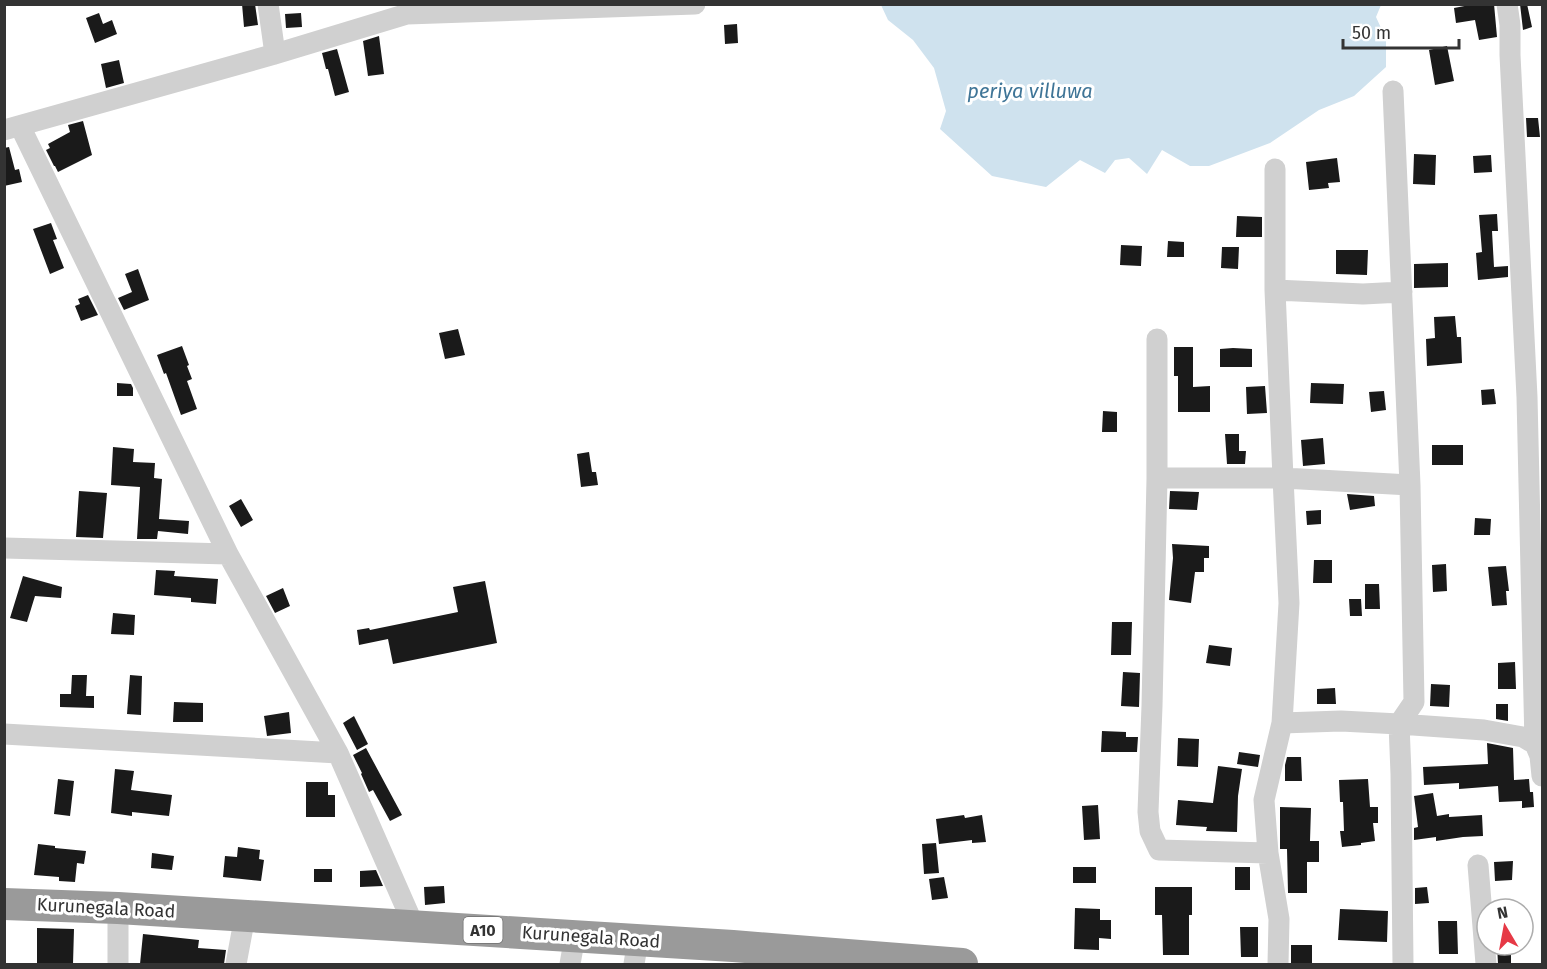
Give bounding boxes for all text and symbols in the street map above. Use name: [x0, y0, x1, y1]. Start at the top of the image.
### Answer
scale bar: [1343, 12, 1458, 50]
text: 50 m: [1352, 22, 1391, 44]
water label: periya villuwa: [967, 79, 1093, 103]
street label: Kurunegala Road: [36, 893, 176, 923]
north arrow: [1475, 897, 1535, 957]
text: N: [1496, 902, 1509, 923]
road number: A10: [464, 917, 502, 943]
street label: Kurunegala Road: [521, 921, 661, 953]

